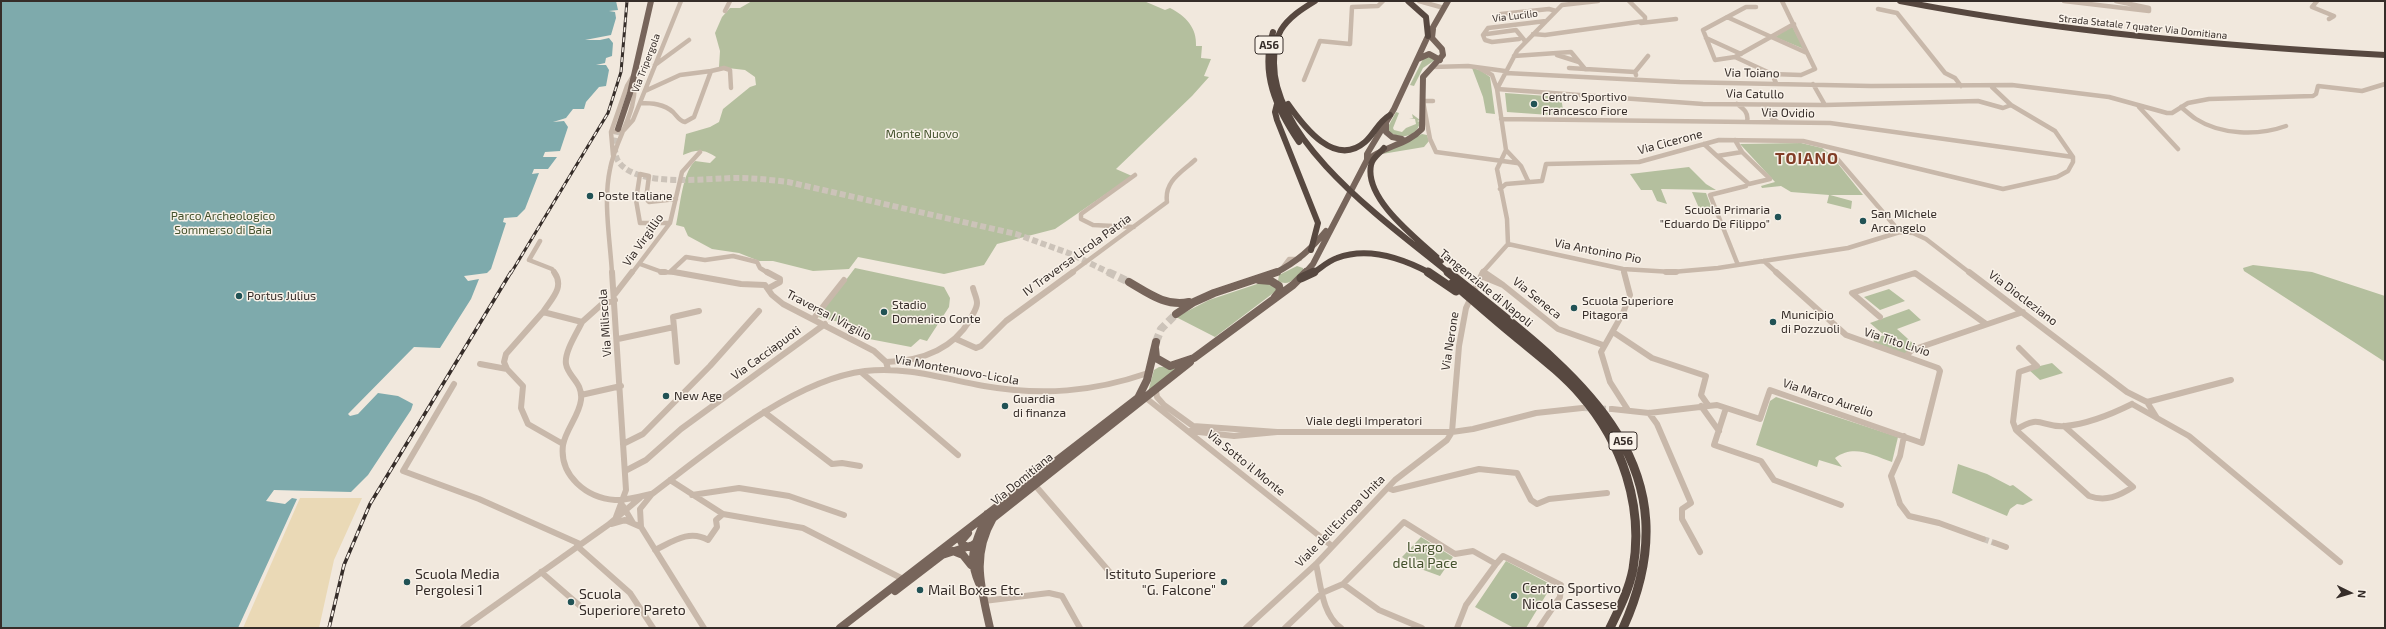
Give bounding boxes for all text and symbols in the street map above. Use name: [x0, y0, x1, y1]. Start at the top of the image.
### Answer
street label: Via Lucilio: [1492, 7, 1538, 25]
street label: Strada Statale 7 quater Via Domitiana: [2058, 12, 2228, 42]
street label: Via Tripergola: [629, 32, 663, 94]
road number: A56: [1255, 36, 1283, 54]
street label: Via Toiano: [1724, 65, 1780, 81]
street label: Via Catullo: [1726, 86, 1784, 102]
place label: Centro Sportivo Francesco Fiore: [1542, 90, 1628, 118]
marker: Centro Sportivo Francesco Fiore: [1529, 99, 1539, 109]
street label: Via Ovidio: [1761, 105, 1815, 121]
street label: Via Cicerone: [1636, 126, 1704, 158]
park label: Monte Nuovo: [885, 127, 959, 141]
district label: TOIANO: [1775, 149, 1839, 169]
place label: Poste Italiane: [598, 189, 672, 203]
marker: Poste Italiane: [585, 191, 595, 201]
place label: Scuola Primaria "Eduardo De Filippo": [1660, 203, 1770, 231]
place label: San MIchele Arcangelo: [1871, 207, 1937, 235]
park label: Parco Archeologico Sommerso di Baia: [171, 209, 275, 237]
street label: Via Virgillio: [620, 211, 666, 269]
street label: IV Traversa Licola Patria: [1020, 211, 1134, 299]
marker: Scuola Primaria "Eduardo De Filippo": [1773, 212, 1783, 222]
marker: San MIchele Arcangelo: [1858, 216, 1868, 226]
street label: Via Antonino Pio: [1553, 235, 1643, 267]
street label: Tangenziale di Napoli: [1437, 246, 1535, 330]
street label: Via Diocleziano: [1986, 267, 2060, 329]
street label: Via Seneca: [1510, 274, 1564, 322]
street label: Traversa I Virgilio: [784, 287, 874, 343]
street label: Via Miliscola: [595, 288, 615, 358]
place label: Portus Julius: [247, 289, 316, 303]
marker: Portus Julius: [234, 291, 244, 301]
place label: Scuola Superiore Pitagora: [1582, 294, 1674, 322]
place label: Stadio Domenico Conte: [892, 298, 981, 326]
marker: Scuola Superiore Pitagora: [1569, 303, 1579, 313]
marker: Stadio Domenico Conte: [879, 307, 889, 317]
place label: Municipio di Pozzuoli: [1781, 308, 1840, 336]
street label: Via Nerone: [1438, 311, 1462, 371]
marker: Municipio di Pozzuoli: [1768, 317, 1778, 327]
street label: Via Cacciapuoti: [728, 323, 804, 383]
street label: Via Tito Livio: [1862, 325, 1932, 359]
street label: Via Montenuovo-Licola: [894, 352, 1020, 388]
street label: Via Marco Aurelio: [1781, 376, 1875, 420]
place label: New Age: [674, 389, 722, 403]
marker: New Age: [661, 391, 671, 401]
place label: Guardia di finanza: [1013, 392, 1066, 420]
marker: Guardia di finanza: [1000, 401, 1010, 411]
street label: Viale degli Imperatori: [1306, 414, 1422, 428]
street label: Via Sotto il Monte: [1204, 427, 1288, 499]
road number: A56: [1609, 432, 1637, 450]
street label: Via Domitiana: [988, 450, 1056, 508]
street label: Viale dell'Europa Unita: [1292, 472, 1388, 570]
park label: Largo della Pace: [1393, 539, 1457, 572]
place label: Scuola Media Pergolesi 1: [415, 566, 500, 598]
place label: Istituto Superiore "G. Falcone": [1105, 566, 1216, 598]
north arrow: [2330, 573, 2370, 613]
marker: Scuola Media Pergolesi 1: [402, 577, 412, 587]
marker: Istituto Superiore "G. Falcone": [1219, 577, 1229, 587]
place label: Centro Sportivo Nicola Cassese: [1522, 580, 1621, 612]
place label: Mail Boxes Etc.: [928, 582, 1023, 598]
marker: Mail Boxes Etc.: [915, 585, 925, 595]
place label: Scuola Superiore Pareto: [579, 586, 686, 618]
text: N: [2356, 590, 2369, 599]
marker: Centro Sportivo Nicola Cassese: [1509, 591, 1519, 601]
marker: Scuola Superiore Pareto: [566, 597, 576, 607]

